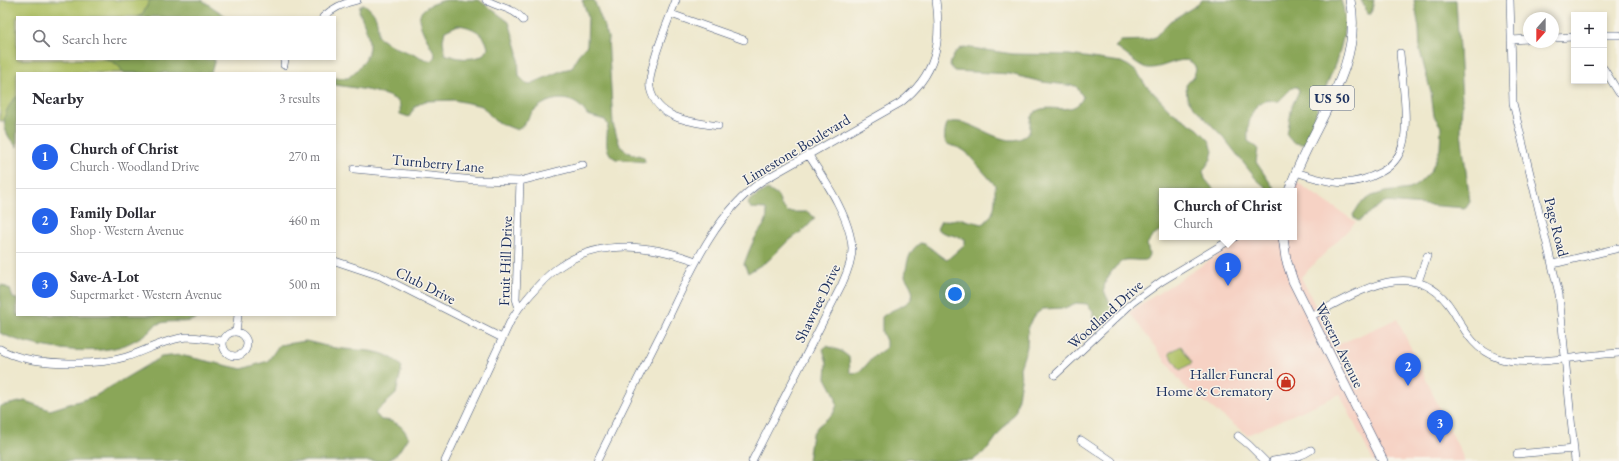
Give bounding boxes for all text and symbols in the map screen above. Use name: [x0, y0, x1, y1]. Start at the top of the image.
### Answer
north arrow: [1523, 12, 1559, 48]
map controls: [1571, 12, 1607, 84]
button: +: [1571, 12, 1607, 48]
search box: [16, 16, 336, 60]
icon: search: [30, 27, 52, 49]
text: Search here: [62, 29, 127, 48]
button: −: [1571, 48, 1607, 84]
road number: US 50: [1310, 86, 1354, 110]
text: Nearby: [32, 87, 84, 109]
text: 3 results: [279, 90, 320, 107]
street label: Limestone Boulevard: [739, 109, 854, 189]
text: Church of Christ: [70, 139, 178, 158]
text: 1: [42, 148, 48, 165]
text: 270 m: [289, 148, 320, 165]
street label: Turnberry Lane: [391, 150, 485, 177]
text: Church · Woodland Drive: [70, 158, 199, 175]
popup: [1159, 188, 1297, 240]
street label: Page Road: [1540, 195, 1574, 259]
text: Church of Christ: [1174, 196, 1282, 215]
text: Family Dollar: [70, 203, 156, 222]
text: 2: [42, 212, 48, 229]
text: 460 m: [289, 212, 320, 229]
text: Church: [1174, 215, 1213, 232]
street label: Fruit Hill Drive: [494, 216, 516, 306]
text: Shop · Western Avenue: [70, 222, 184, 239]
pin: 1: [1215, 253, 1241, 286]
street label: Shawnee Drive: [790, 260, 844, 345]
street label: Club Drive: [393, 262, 459, 308]
text: Save-A-Lot: [70, 267, 139, 286]
street label: Woodland Drive: [1063, 275, 1147, 353]
text: 3: [42, 276, 48, 293]
text: 500 m: [289, 276, 320, 293]
your location: [945, 284, 965, 304]
text: Supermarket · Western Avenue: [70, 286, 222, 303]
street label: Western Avenue: [1311, 299, 1369, 391]
pin: 2: [1395, 353, 1421, 386]
place label: Haller Funeral Home & Crematory: [1156, 364, 1273, 400]
shop icon: Haller Funeral Home & Crematory: [1276, 372, 1296, 392]
pin: 3: [1427, 410, 1453, 443]

